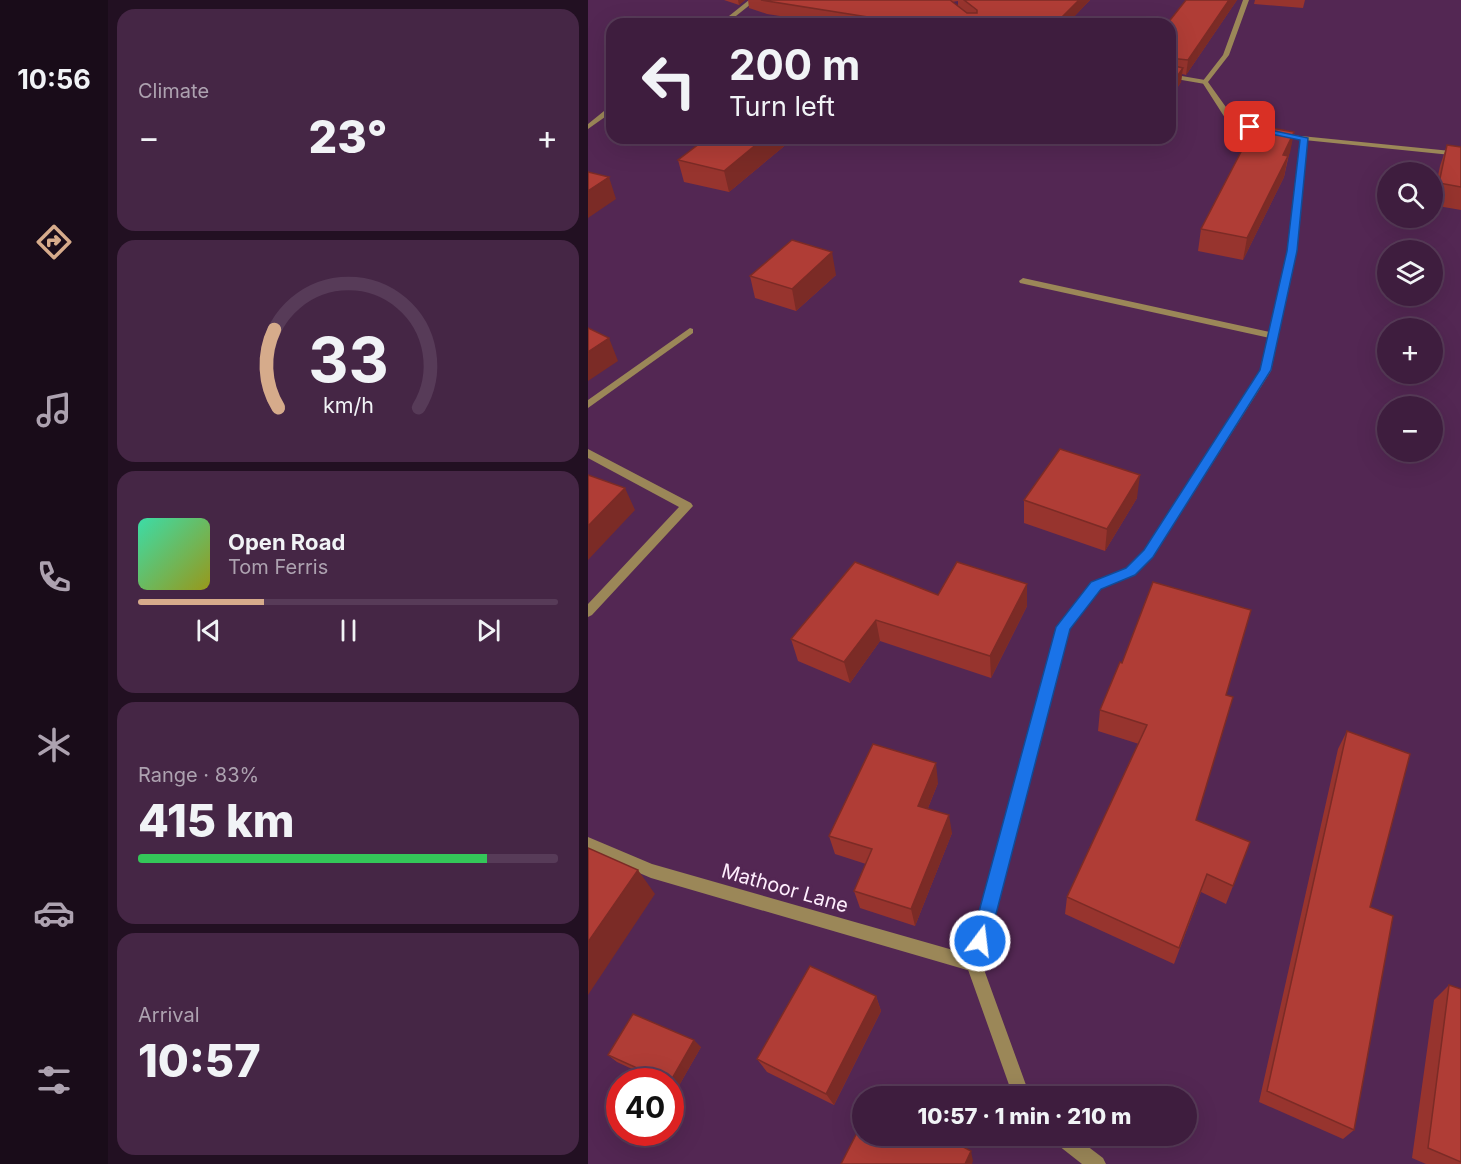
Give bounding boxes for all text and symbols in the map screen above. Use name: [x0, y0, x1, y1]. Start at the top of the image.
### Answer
text: 200 m: [729, 39, 860, 90]
icon: left: [630, 42, 708, 120]
text: 10:56: [17, 63, 91, 96]
text: Climate: [138, 79, 209, 103]
text: Turn left: [729, 90, 835, 123]
pin: [1224, 101, 1275, 152]
text: 23°: [309, 109, 387, 164]
icon: arrive: [1233, 110, 1266, 143]
text: −: [138, 117, 160, 157]
text: +: [536, 117, 558, 157]
map controls: [1377, 162, 1443, 462]
button: search: [1377, 162, 1443, 228]
icon: directions: [33, 221, 75, 263]
button: layers: [1377, 240, 1443, 306]
button: +: [1377, 318, 1443, 384]
text: 33: [308, 322, 388, 397]
icon: music: [33, 389, 75, 431]
text: km/h: [323, 392, 373, 418]
button: −: [1377, 396, 1443, 462]
text: Open Road: [228, 529, 345, 555]
text: Tom Ferris: [228, 555, 328, 579]
icon: phone: [33, 556, 75, 598]
icon: previous: [192, 614, 225, 647]
icon: pause: [332, 614, 365, 647]
icon: next: [472, 614, 505, 647]
icon: climate: [33, 724, 75, 766]
text: Range · 83%: [138, 763, 259, 787]
text: 415 km: [138, 793, 294, 848]
street label: Mathoor Lane: [719, 858, 851, 918]
icon: car: [33, 892, 75, 934]
position arrow: [948, 909, 1012, 973]
text: Arrival: [138, 1003, 200, 1027]
text: 10:57: [138, 1033, 261, 1088]
icon: filters: [33, 1059, 75, 1101]
speed limit sign: 40: [606, 1068, 684, 1146]
text: 10:57 · 1 min · 210 m: [917, 1103, 1132, 1129]

